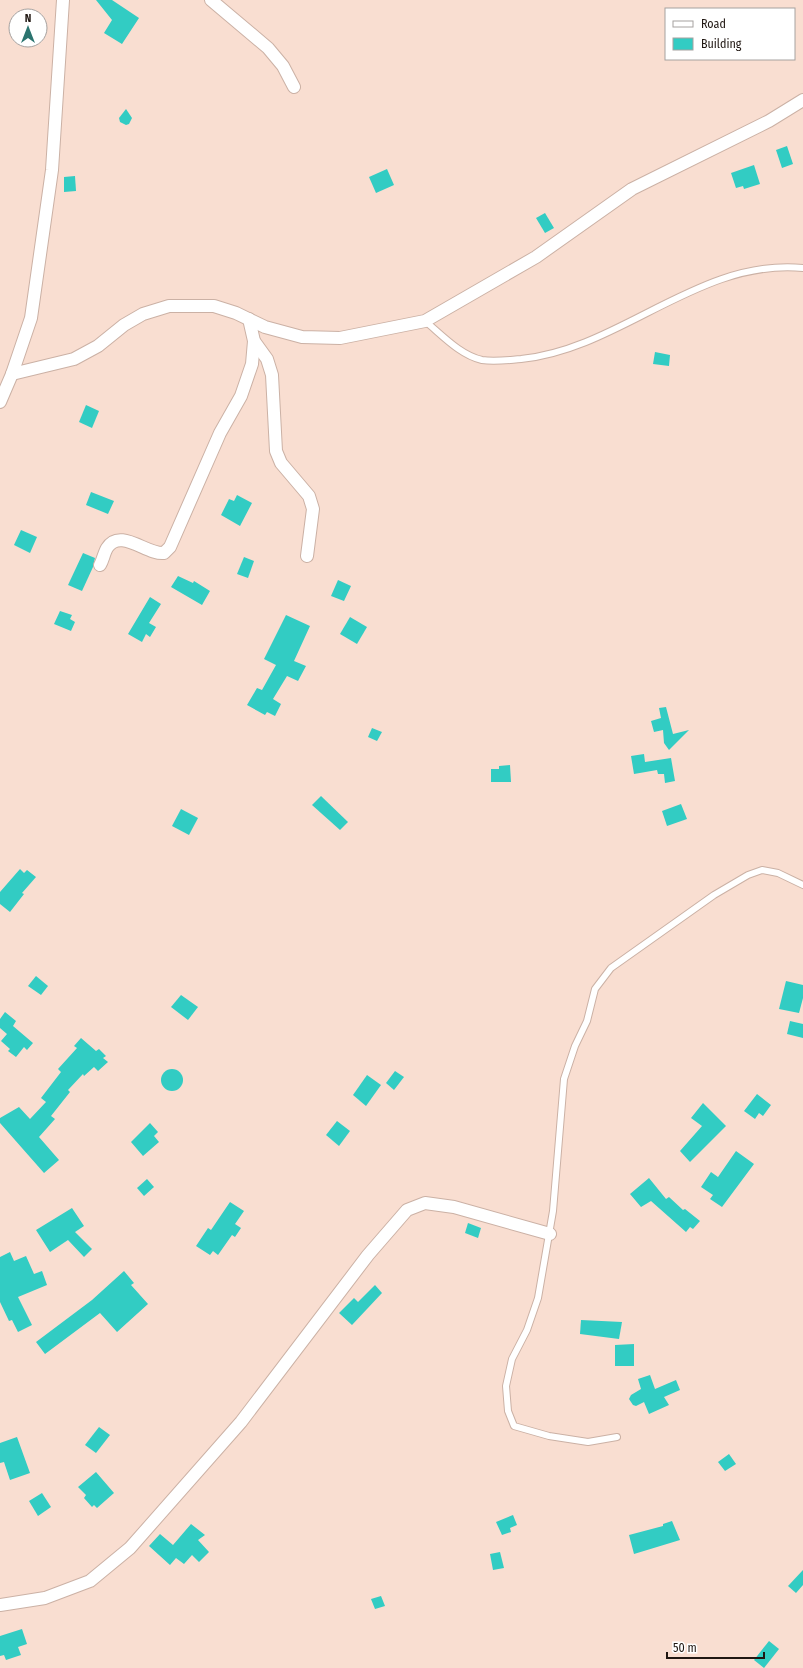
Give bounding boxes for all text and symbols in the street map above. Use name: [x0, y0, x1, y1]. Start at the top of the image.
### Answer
north arrow: [8, 8, 48, 48]
legend: [665, 8, 795, 60]
text: N: [25, 12, 31, 25]
text: Road: [701, 17, 726, 31]
text: Building: [701, 37, 742, 51]
scale bar: [667, 1634, 764, 1660]
text: 50 m: [673, 1641, 697, 1655]

